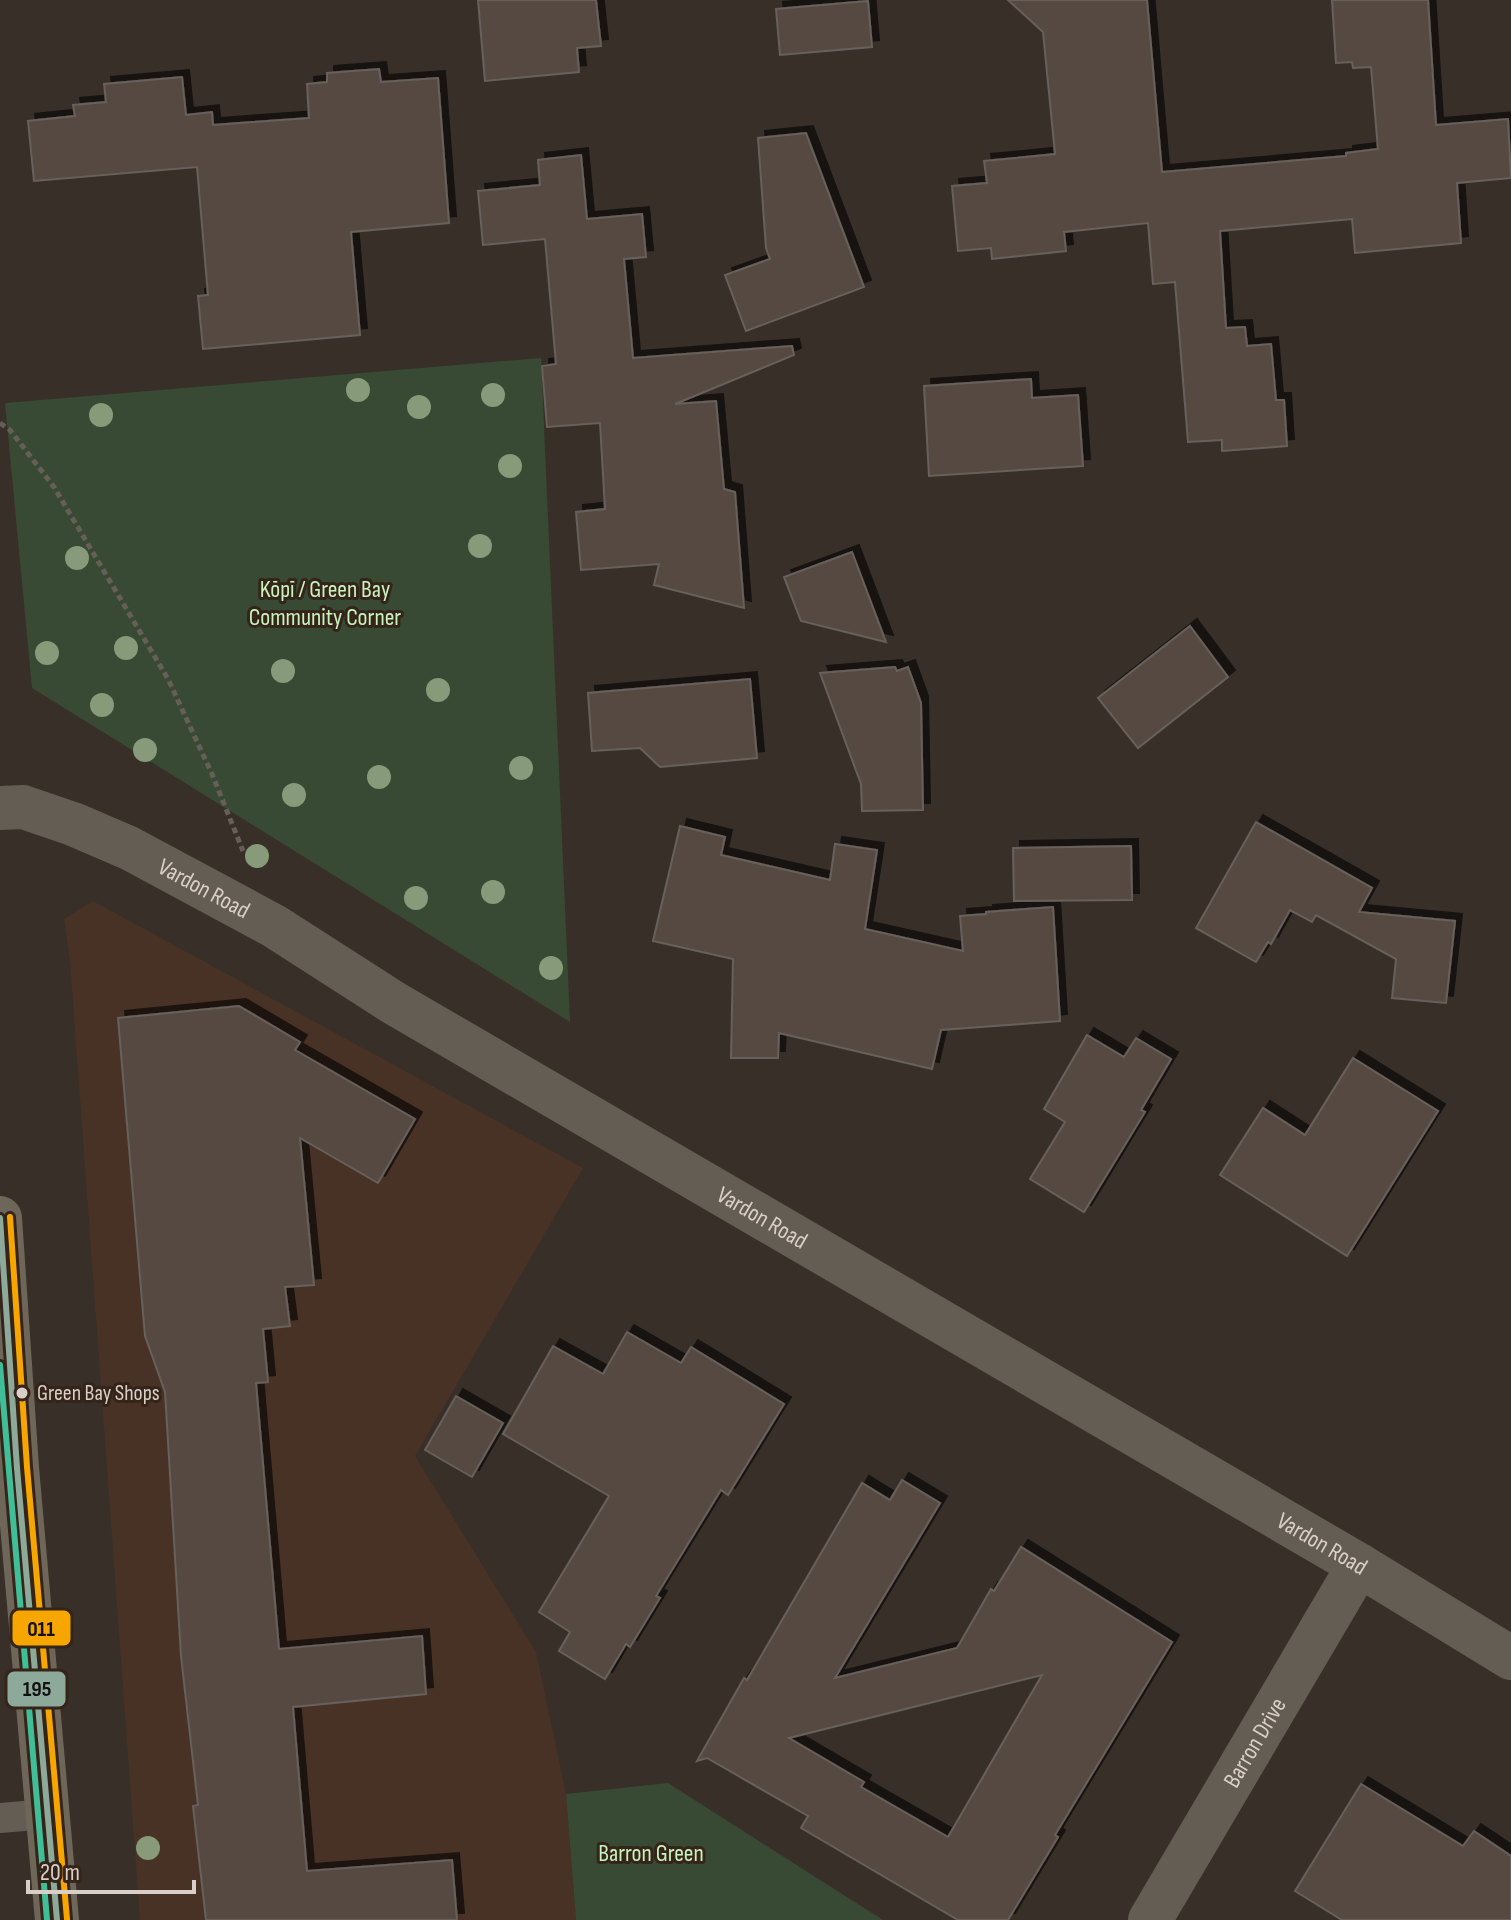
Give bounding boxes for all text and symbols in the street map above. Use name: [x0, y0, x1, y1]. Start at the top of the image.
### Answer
park label: Kōpī / Green Bay Community Corner: [249, 575, 401, 632]
street label: Vardon Road: [153, 852, 255, 925]
street label: Vardon Road: [712, 1180, 813, 1255]
place label: Green Bay Shops: [37, 1380, 160, 1407]
marker: Green Bay Shops: [14, 1385, 30, 1401]
street label: Vardon Road: [1272, 1506, 1373, 1581]
line badge: 011: [11, 1609, 72, 1647]
text: 011: [27, 1616, 55, 1643]
line badge: 195: [6, 1670, 67, 1708]
text: 195: [23, 1676, 51, 1703]
street label: Barron Drive: [1217, 1692, 1292, 1793]
park label: Barron Green: [598, 1839, 704, 1868]
scale bar: [28, 1844, 194, 1894]
text: 20 m: [40, 1858, 80, 1887]

